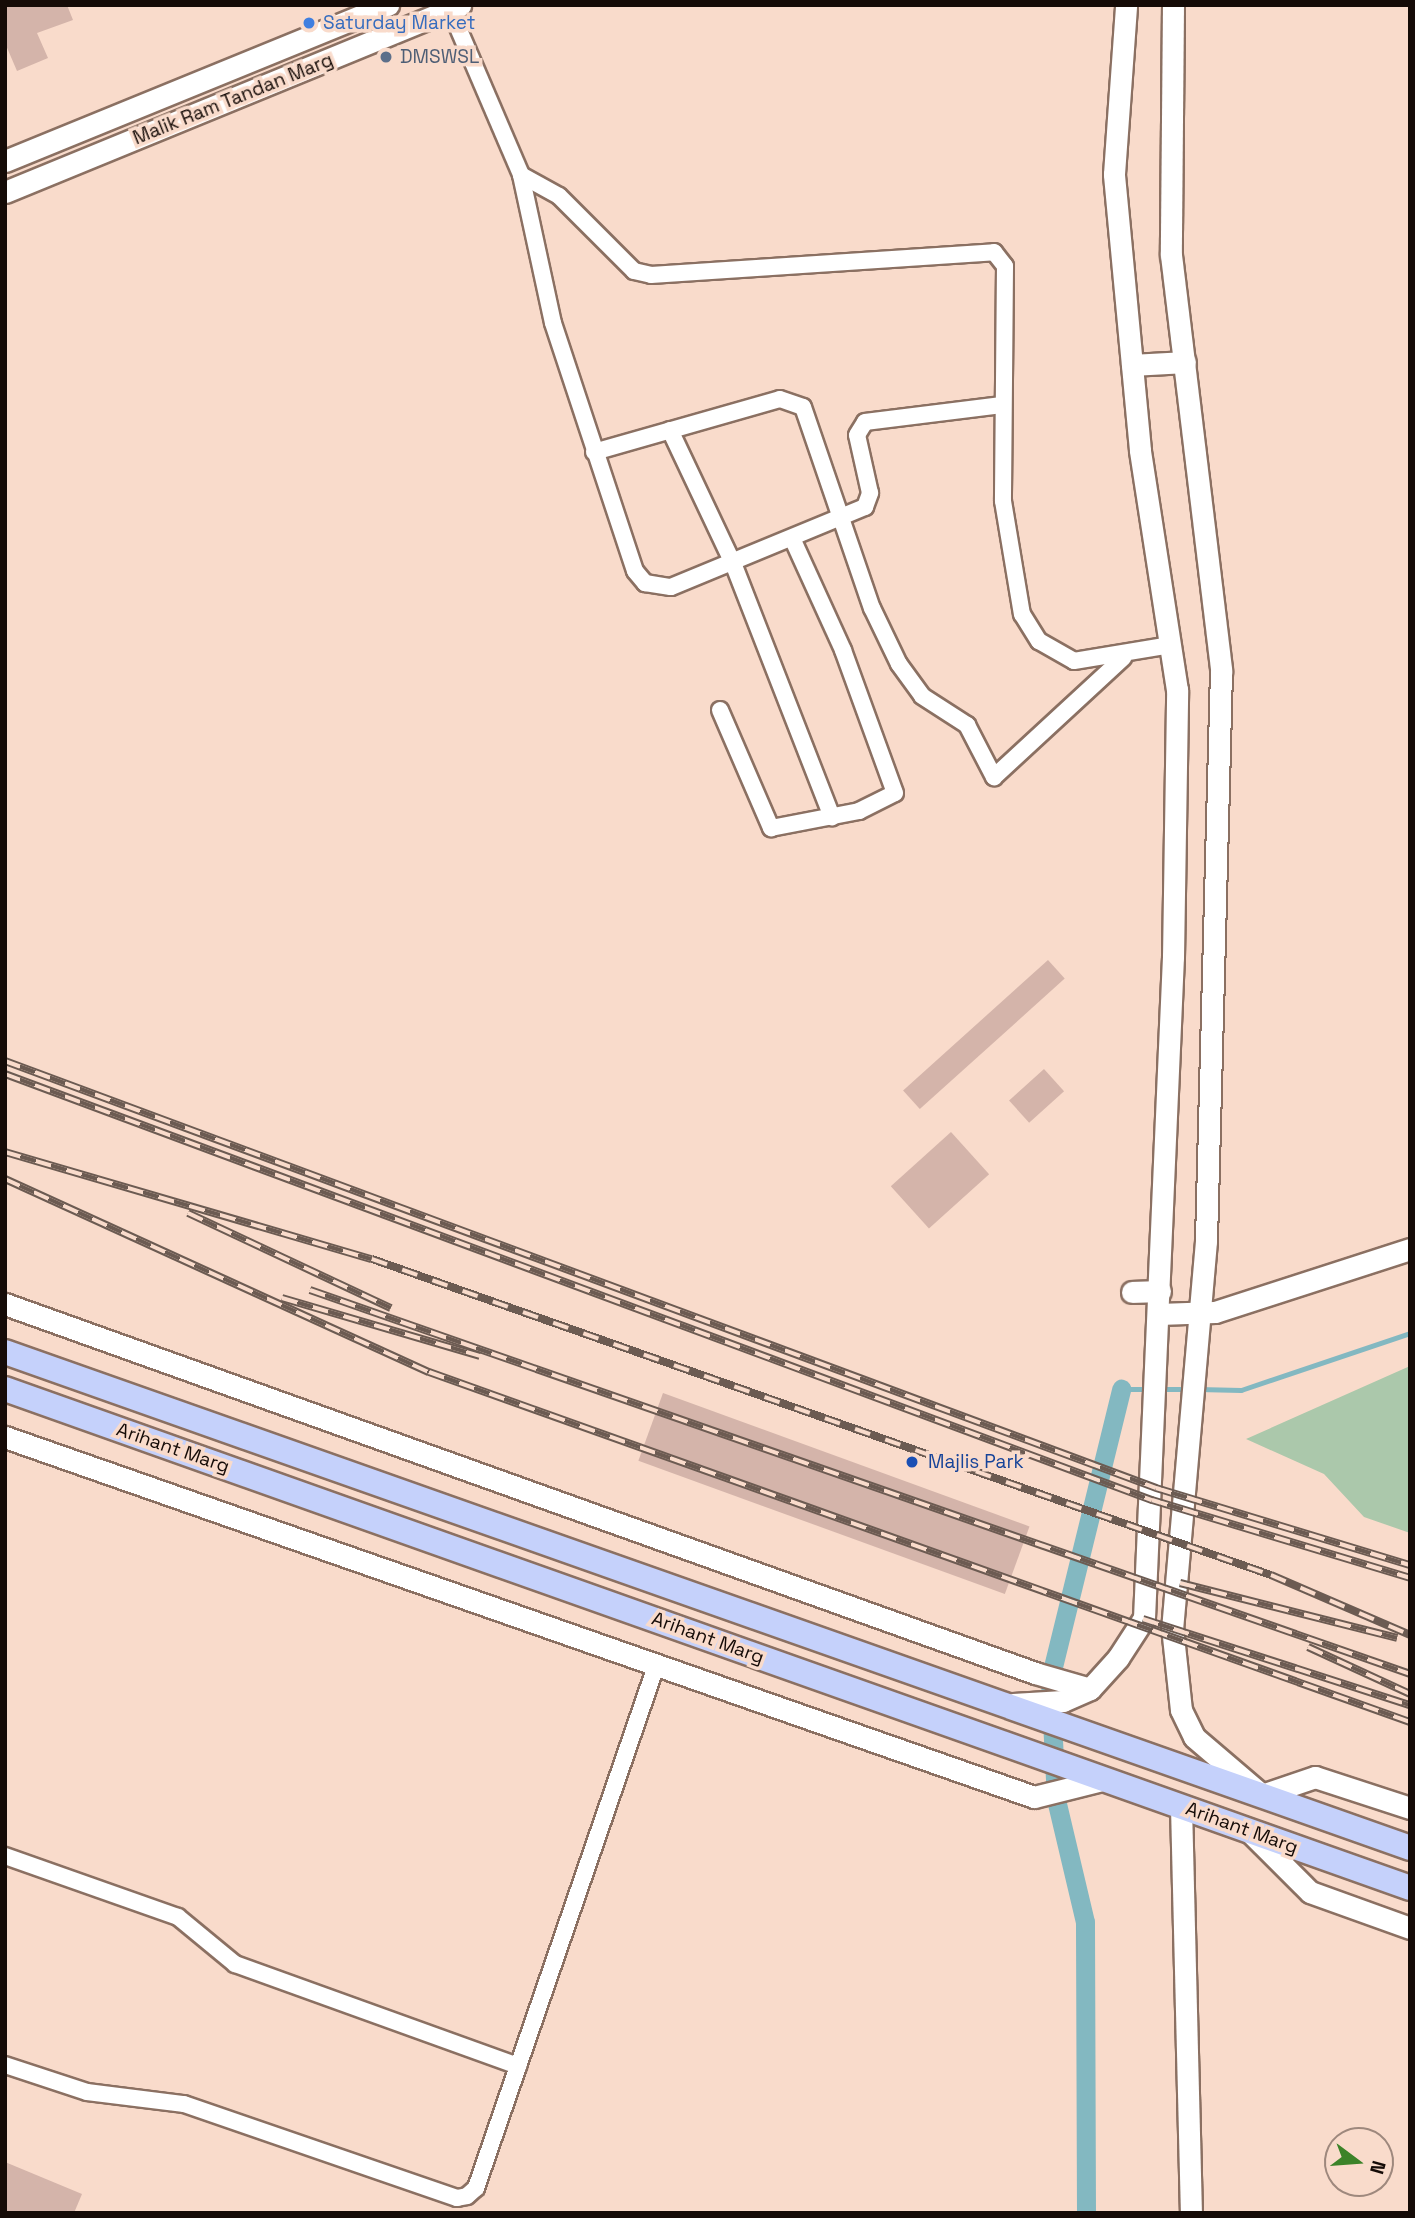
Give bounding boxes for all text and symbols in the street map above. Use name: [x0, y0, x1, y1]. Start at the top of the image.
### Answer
place label: Saturday Market: [323, 12, 475, 34]
marker: Saturday Market: [301, 15, 317, 31]
place label: DMSWSL: [400, 46, 479, 68]
street label: Malik Ram Tandan Marg: [129, 48, 337, 150]
marker: DMSWSL: [378, 49, 394, 65]
street label: Arihant Marg: [114, 1418, 232, 1478]
place label: Majlis Park: [928, 1451, 1024, 1473]
marker: Majlis Park: [902, 1452, 922, 1472]
street label: Arihant Marg: [649, 1607, 767, 1669]
street label: Arihant Marg: [1183, 1797, 1301, 1859]
north arrow: [1324, 2127, 1394, 2197]
text: N: [1364, 2158, 1392, 2177]

